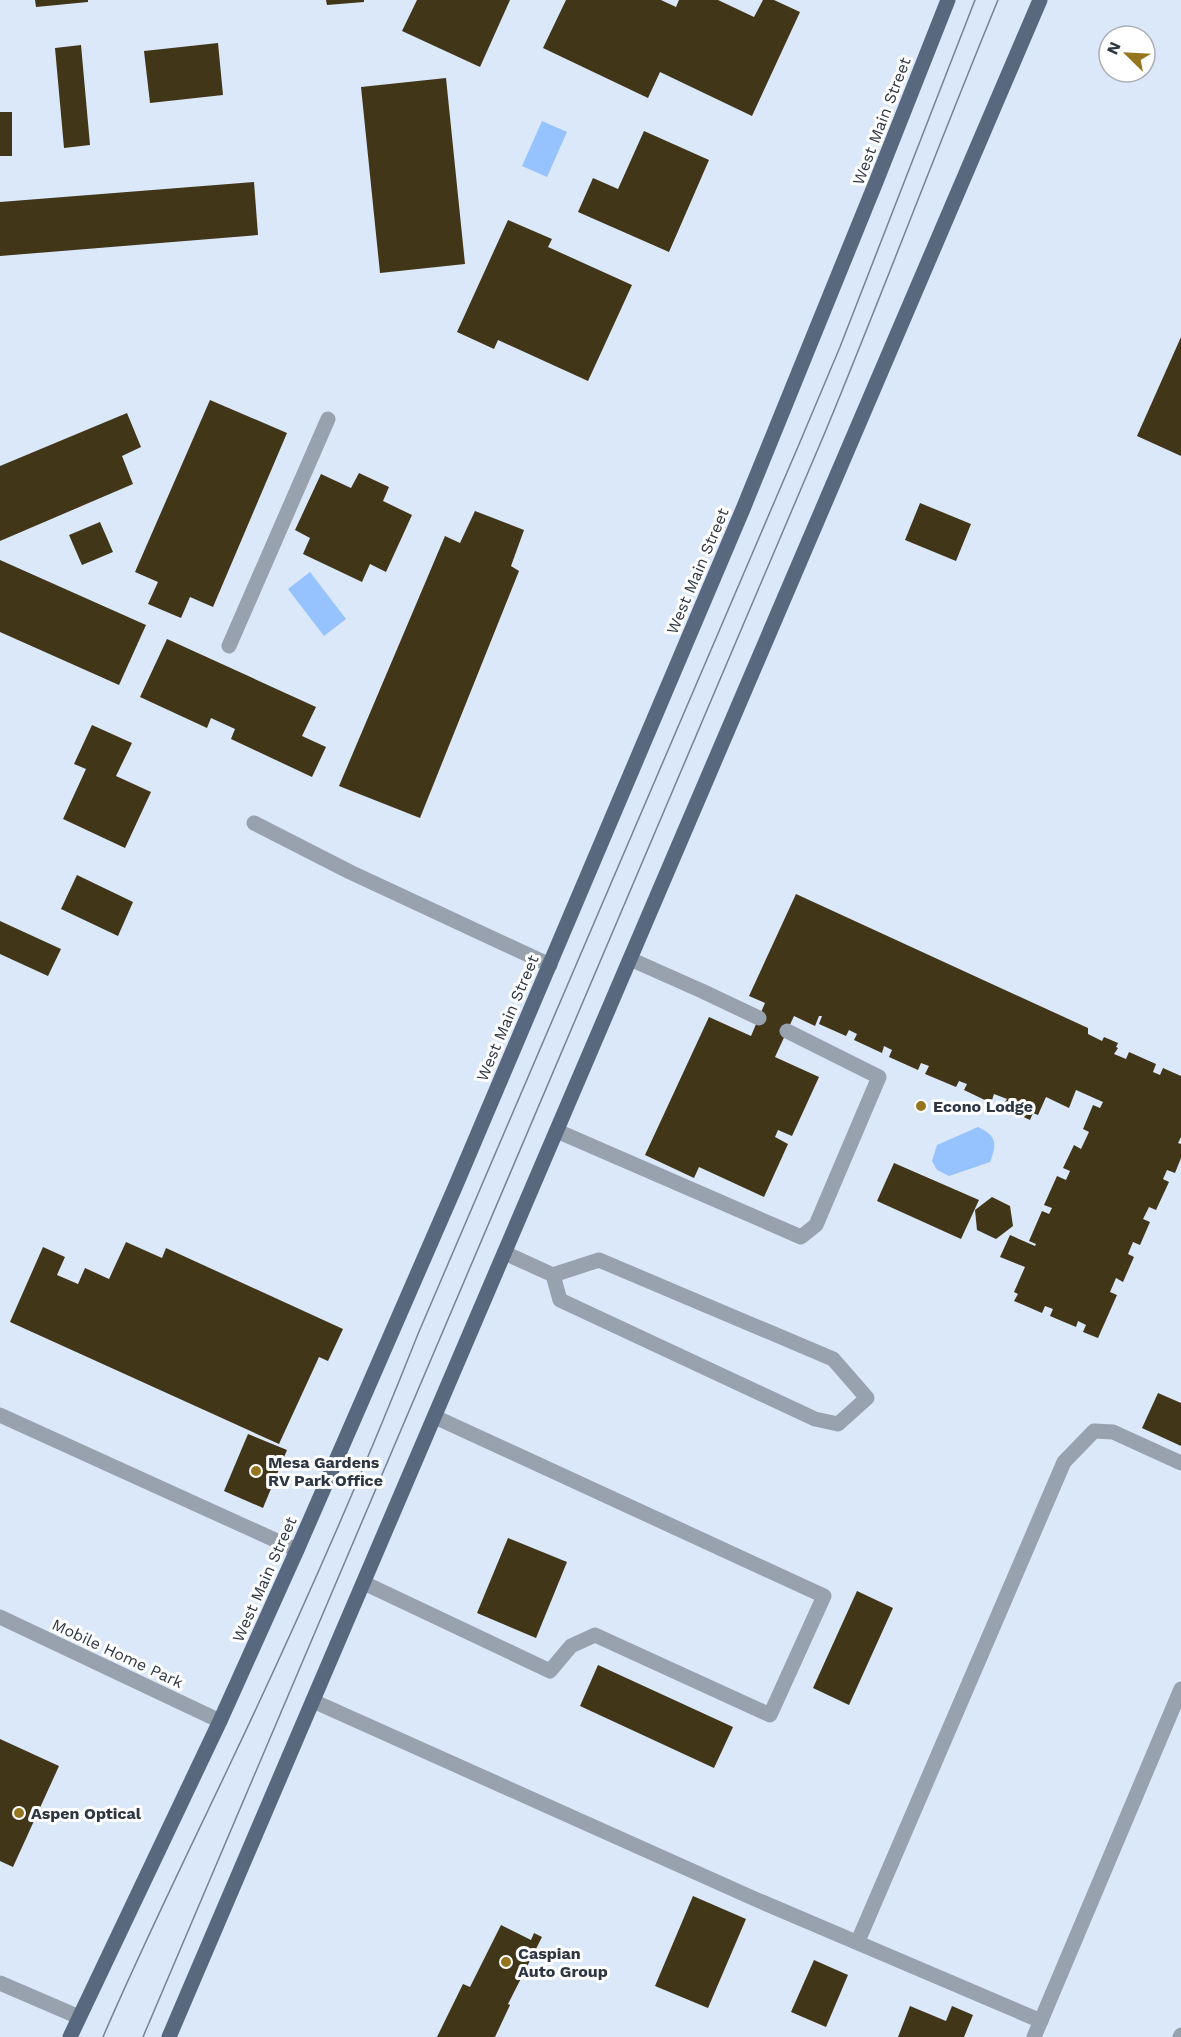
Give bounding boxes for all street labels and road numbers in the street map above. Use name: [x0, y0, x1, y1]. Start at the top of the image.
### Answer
street label: West Main Street: [848, 54, 915, 188]
street label: West Main Street: [662, 505, 733, 637]
street label: West Main Street: [472, 952, 543, 1084]
street label: West Main Street: [228, 1513, 301, 1645]
street label: Mobile Home Park: [49, 1615, 186, 1692]

